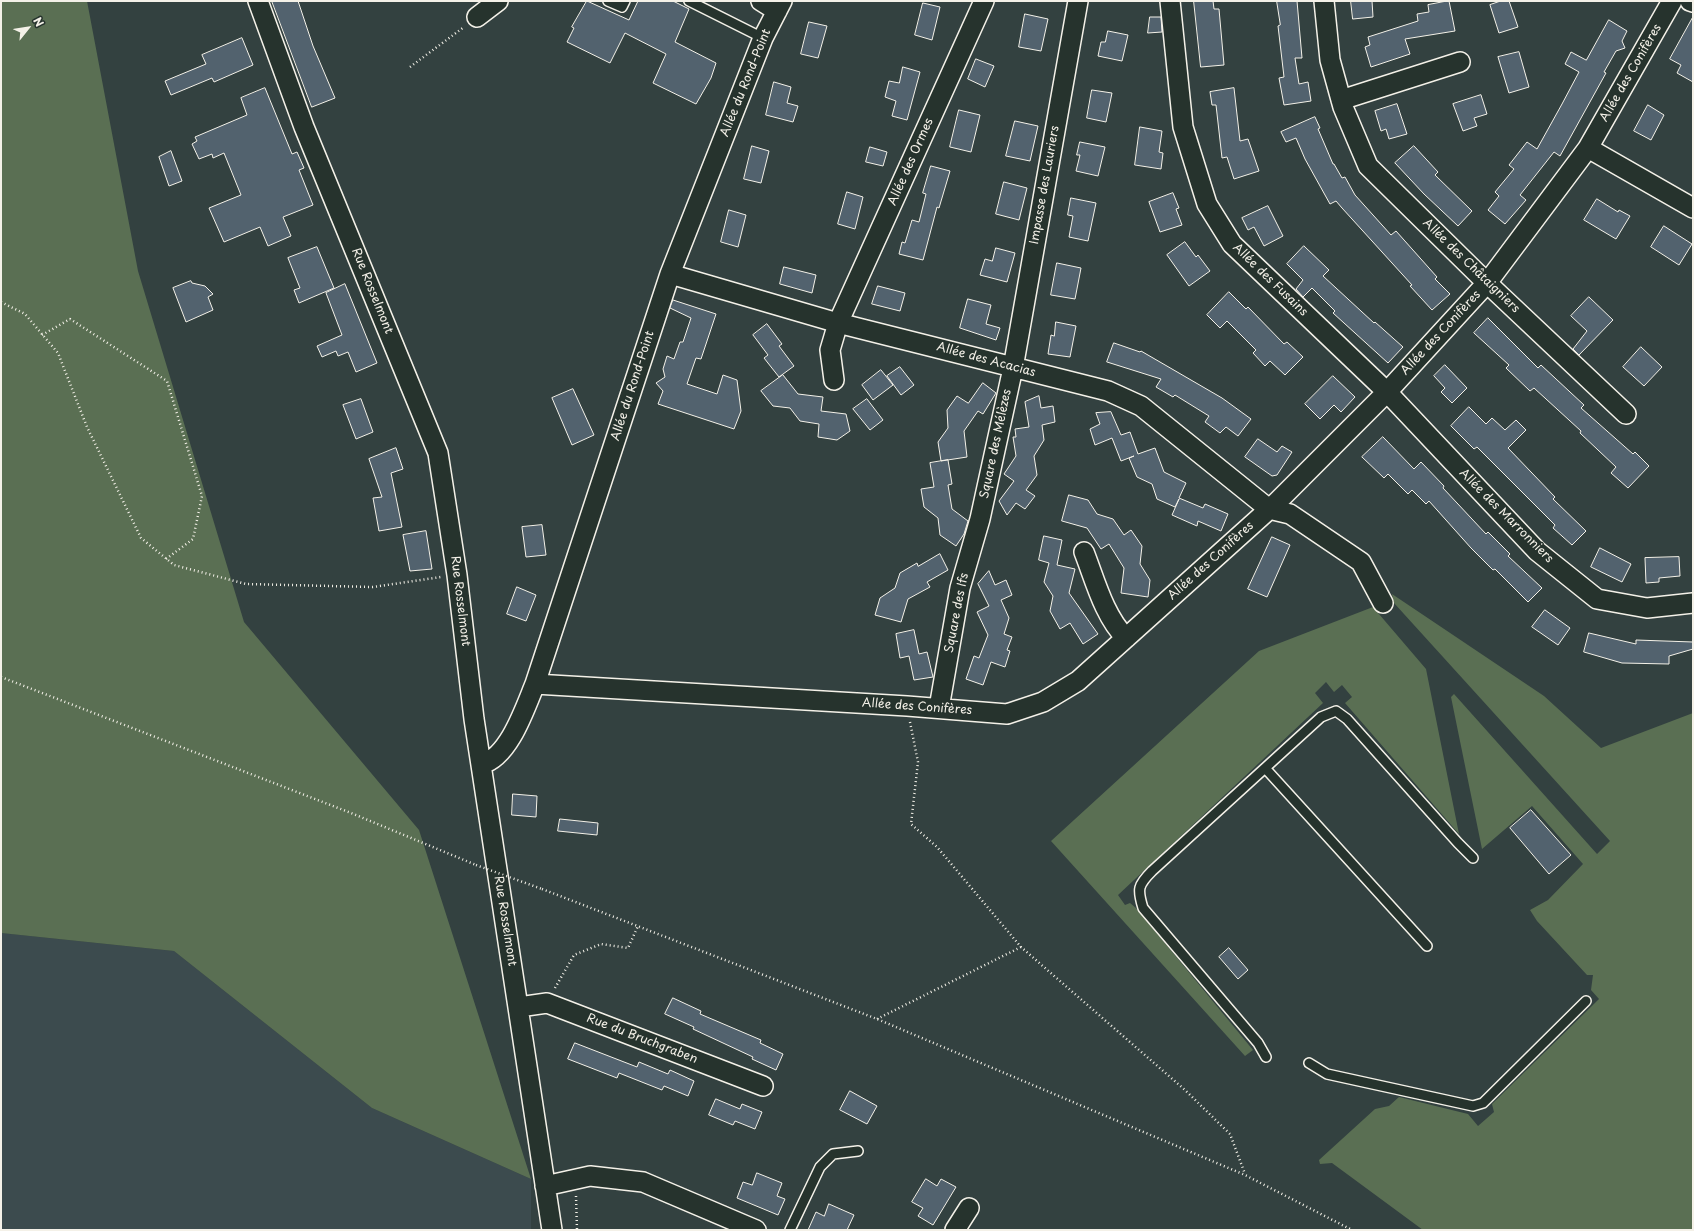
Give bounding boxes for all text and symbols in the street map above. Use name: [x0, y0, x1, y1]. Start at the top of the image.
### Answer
north arrow: [8, 8, 48, 48]
text: N: [29, 14, 48, 30]
street label: Allée des Conifères: [1597, 22, 1665, 124]
street label: Allée du Rond-Point: [718, 27, 774, 139]
street label: Allée des Ormes: [885, 116, 937, 208]
street label: Impasse des Lauriers: [1027, 125, 1063, 245]
street label: Allée des Châtaigniers: [1420, 216, 1522, 316]
street label: Allée des Fusains: [1230, 241, 1310, 319]
street label: Rue Rosselmont: [348, 246, 396, 336]
street label: Allée des Conifères: [1398, 288, 1484, 378]
street label: Allée du Rond-Point: [608, 329, 658, 443]
street label: Allée des Acacias: [935, 340, 1037, 380]
street label: Square des Mélèzes: [977, 388, 1015, 500]
street label: Allée des Marronniers: [1456, 466, 1556, 566]
street label: Allée des Conifères: [1165, 519, 1257, 603]
street label: Rue Rosselmont: [447, 555, 473, 647]
street label: Square des Ifs: [942, 572, 972, 654]
street label: Allée des Conifères: [862, 696, 972, 718]
street label: Rue Rosselmont: [491, 875, 519, 967]
street label: Rue du Bruchgraben: [584, 1011, 700, 1067]

